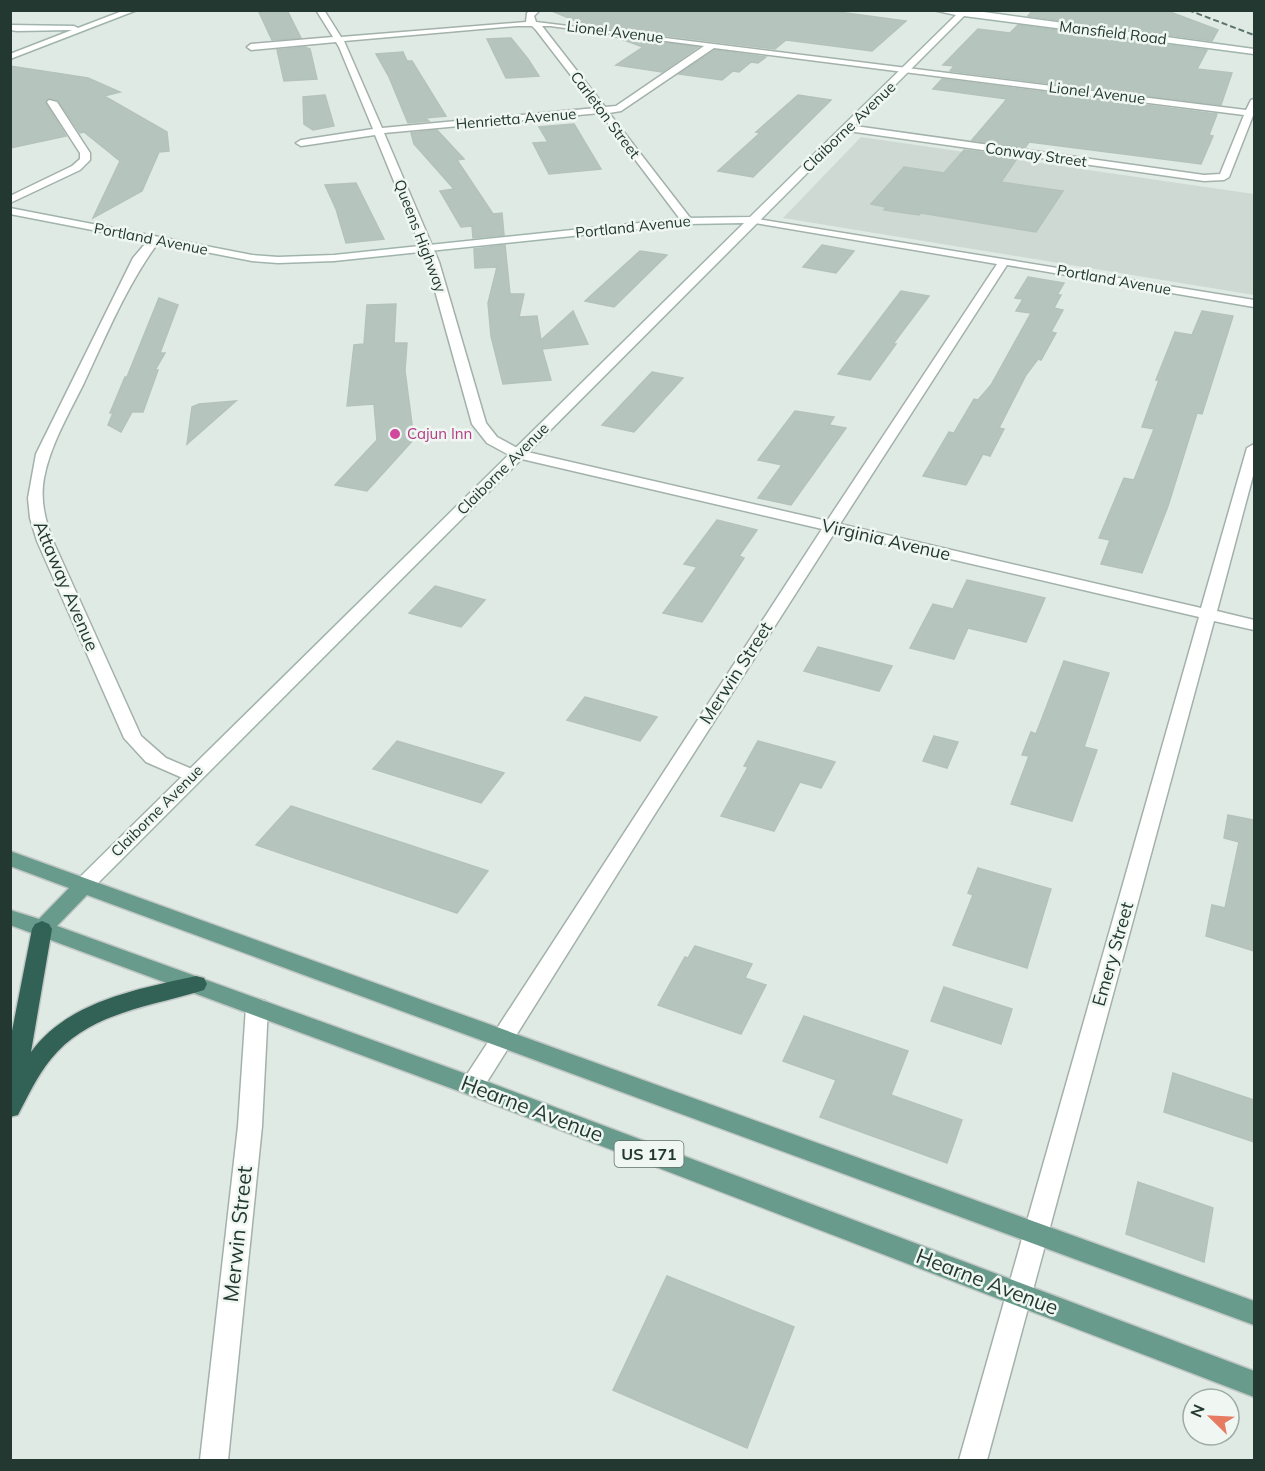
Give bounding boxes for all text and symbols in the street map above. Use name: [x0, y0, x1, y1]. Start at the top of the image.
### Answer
street label: Lionel Avenue: [566, 16, 664, 47]
street label: Mansfield Road: [1058, 16, 1168, 49]
street label: Carleton Street: [566, 67, 644, 162]
street label: Claiborne Avenue: [798, 77, 899, 176]
street label: Lionel Avenue: [1048, 77, 1146, 108]
street label: Henrietta Avenue: [455, 104, 577, 133]
street label: Conway Street: [984, 138, 1088, 171]
street label: Queens Highway: [390, 177, 451, 295]
street label: Portland Avenue: [574, 211, 691, 242]
street label: Portland Avenue: [93, 218, 210, 259]
street label: Portland Avenue: [1056, 260, 1173, 299]
street label: Claiborne Avenue: [453, 419, 553, 519]
place label: Cajun Inn: [407, 424, 472, 443]
marker: Cajun Inn: [388, 427, 402, 441]
street label: Virginia Avenue: [819, 514, 953, 566]
street label: Attaway Avenue: [29, 517, 104, 654]
street label: Merwin Street: [694, 617, 777, 728]
street label: Claiborne Avenue: [107, 761, 207, 861]
street label: Emery Street: [1087, 899, 1138, 1009]
street label: Hearne Avenue: [458, 1069, 607, 1147]
road number: US 171: [614, 1141, 684, 1167]
street label: Merwin Street: [217, 1165, 257, 1303]
street label: Hearne Avenue: [913, 1242, 1062, 1320]
north arrow: [1181, 1387, 1241, 1447]
text: N: [1186, 1401, 1209, 1420]

